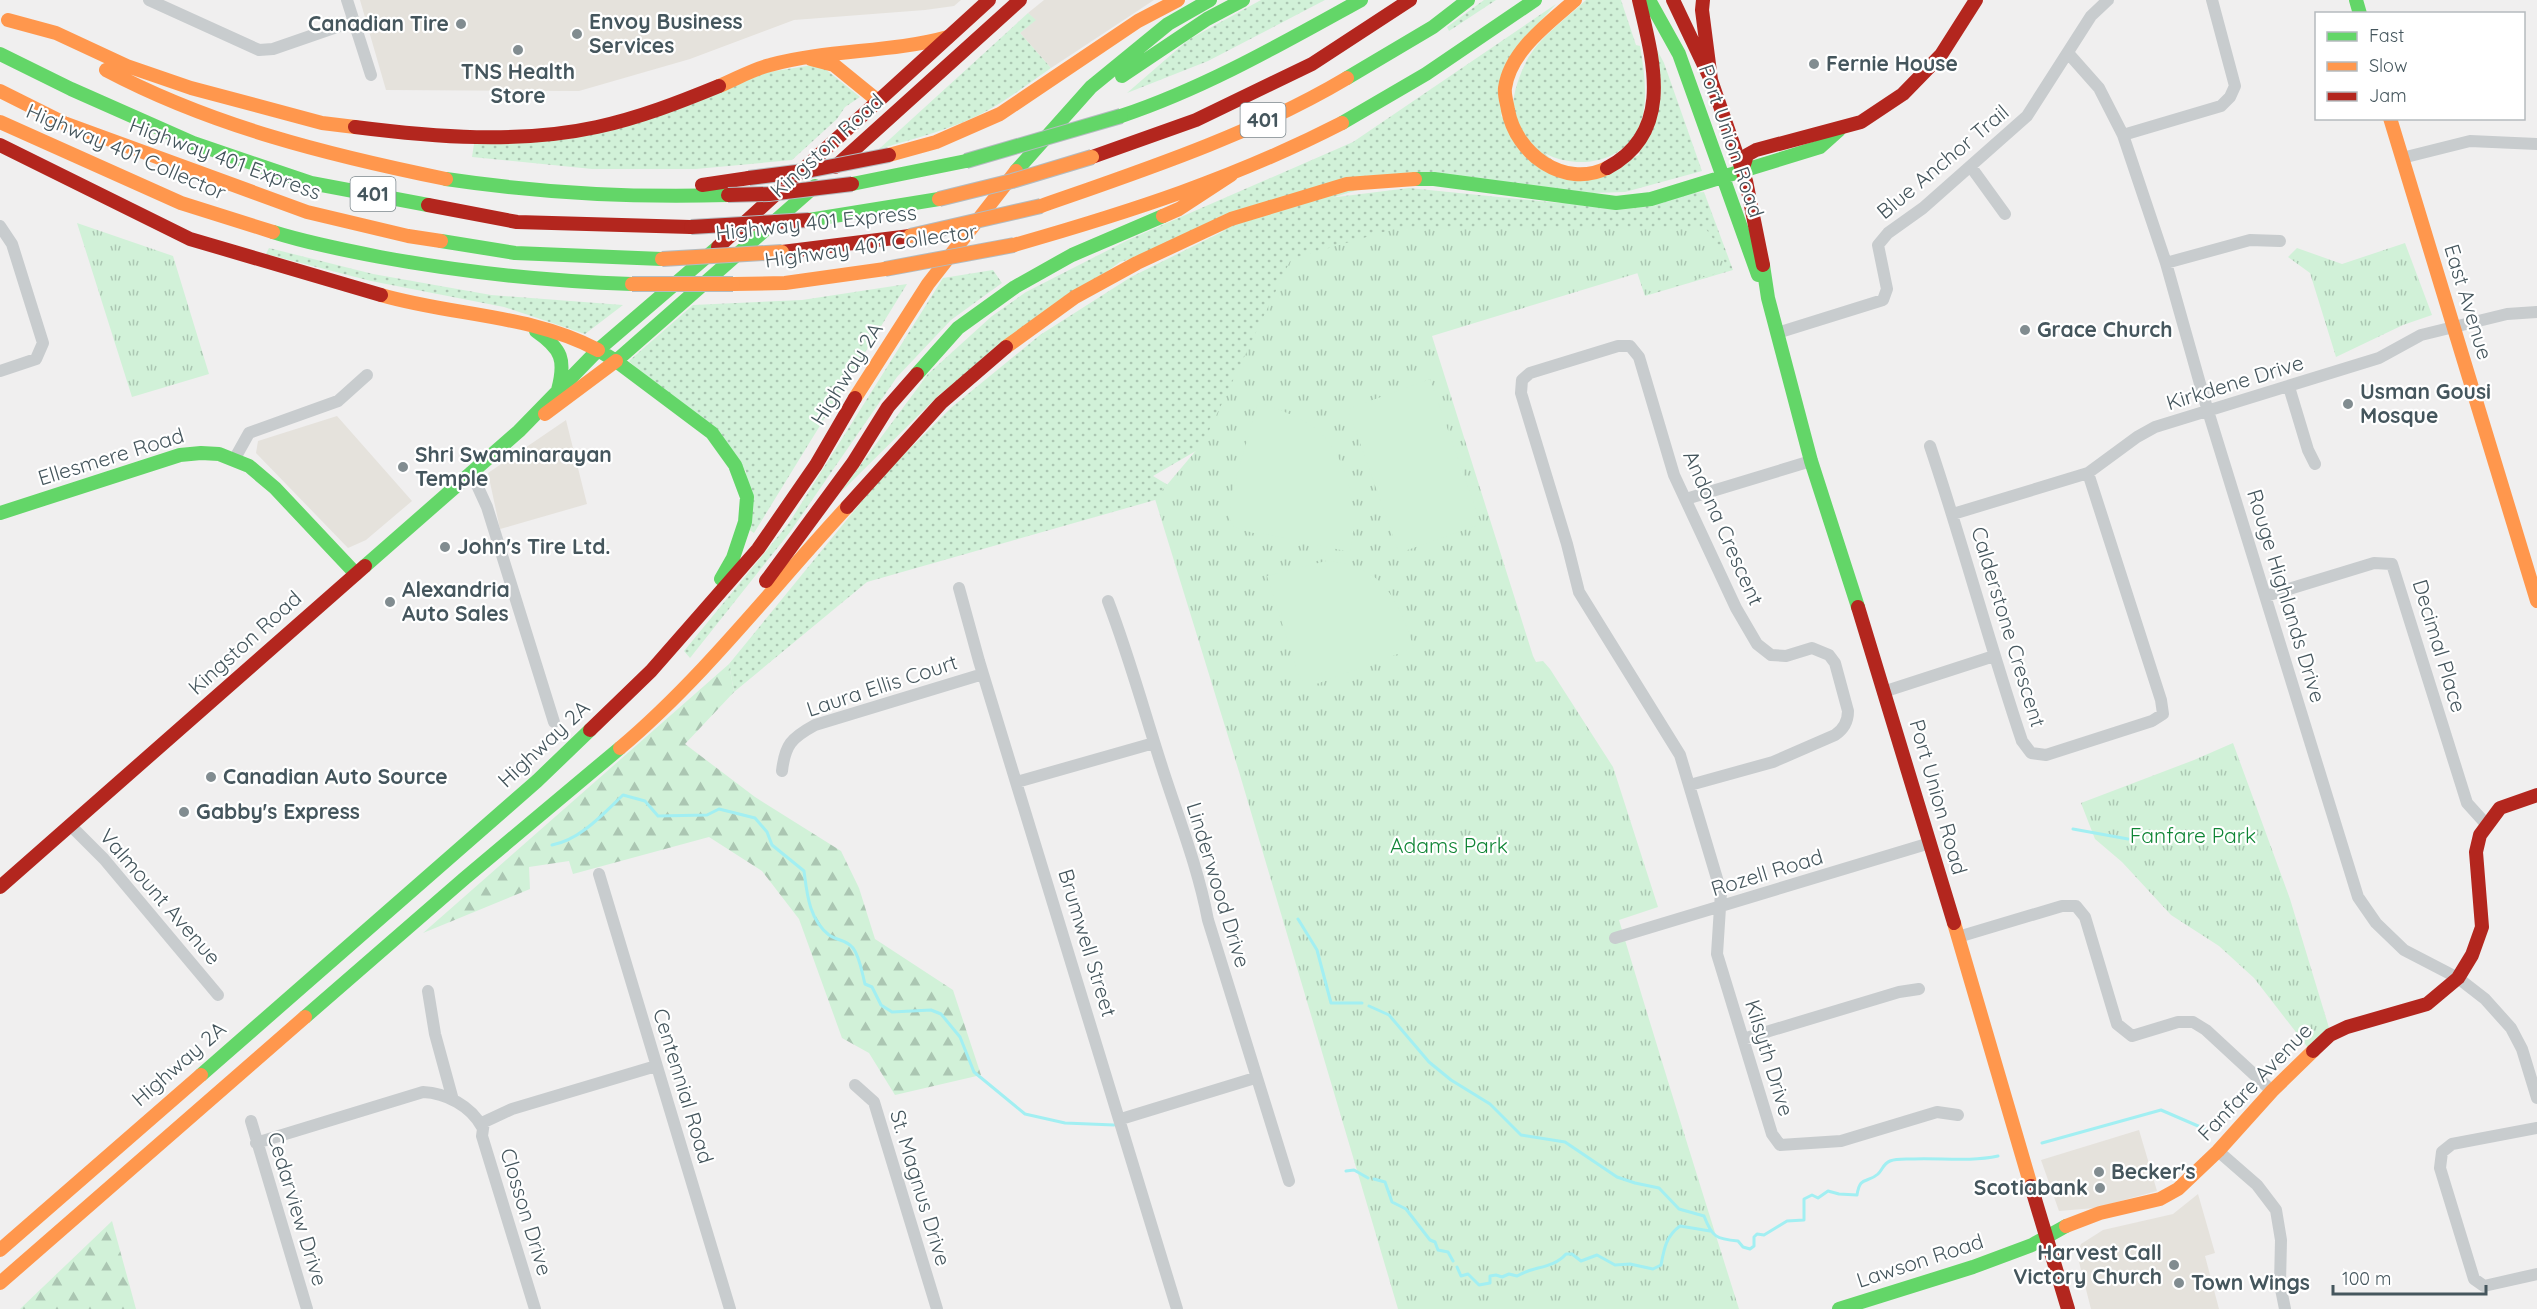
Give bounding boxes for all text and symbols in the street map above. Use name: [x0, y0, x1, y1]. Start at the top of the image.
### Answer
place label: Envoy Business Services: [589, 8, 743, 58]
place label: Canadian Tire: [308, 10, 449, 36]
legend: [2315, 12, 2525, 120]
marker: Canadian Tire: [454, 17, 468, 31]
text: Fast: [2369, 24, 2404, 47]
marker: Envoy Business Services: [570, 27, 584, 41]
marker: TNS Health Store: [511, 43, 525, 57]
place label: Fernie House: [1826, 50, 1958, 76]
text: Slow: [2369, 54, 2407, 77]
marker: Fernie House: [1807, 57, 1821, 71]
place label: TNS Health Store: [461, 58, 575, 108]
street label: Port Union Road: [1694, 61, 1770, 221]
text: Jam: [2369, 84, 2407, 107]
street label: Kingston Road: [764, 88, 888, 203]
street label: Highway 401 Collector: [23, 97, 230, 205]
street label: Blue Anchor Trail: [1871, 98, 2014, 224]
road number: 401: [1240, 103, 1286, 137]
street label: Highway 401 Express: [126, 111, 325, 205]
road number: 401: [350, 177, 395, 211]
street label: Highway 401 Express: [714, 199, 918, 245]
street label: Highway 401 Collector: [763, 217, 979, 273]
street label: East Avenue: [2439, 241, 2499, 362]
place label: Grace Church: [2037, 316, 2173, 342]
street label: Highway 2A: [804, 317, 888, 430]
marker: Grace Church: [2018, 323, 2032, 337]
street label: Kirkdene Drive: [2163, 349, 2307, 415]
place label: Usman Gousi Mosque: [2360, 378, 2491, 428]
marker: Usman Gousi Mosque: [2341, 397, 2355, 411]
street label: Ellesmere Road: [34, 421, 187, 491]
place label: Shri Swaminarayan Temple: [415, 441, 612, 491]
street label: Andona Crescent: [1678, 446, 1770, 609]
marker: Shri Swaminarayan Temple: [396, 460, 410, 474]
street label: Rouge Highlands Drive: [2242, 486, 2332, 706]
street label: Calderstone Crescent: [1966, 523, 2052, 730]
place label: John's Tire Ltd.: [457, 533, 611, 559]
marker: John's Tire Ltd.: [438, 540, 452, 554]
place label: Alexandria Auto Sales: [402, 576, 510, 626]
street label: Decimal Place: [2407, 576, 2473, 715]
street label: Kingston Road: [182, 585, 306, 700]
marker: Alexandria Auto Sales: [383, 595, 397, 609]
street label: Laura Ellis Court: [803, 648, 960, 722]
street label: Highway 2A: [492, 694, 595, 792]
street label: Port Union Road: [1904, 716, 1974, 877]
place label: Canadian Auto Source: [223, 763, 448, 789]
marker: Canadian Auto Source: [204, 770, 218, 784]
place label: Gabby's Express: [196, 798, 360, 824]
street label: Linderwood Drive: [1181, 799, 1256, 971]
marker: Gabby's Express: [177, 805, 191, 819]
park label: Fanfare Park: [2130, 822, 2256, 848]
street label: Valmount Avenue: [95, 823, 227, 970]
park label: Adams Park: [1390, 832, 1508, 858]
street label: Rozell Road: [1708, 843, 1826, 901]
street label: Brumwell Street: [1053, 866, 1123, 1020]
street label: Kilsyth Drive: [1740, 996, 1800, 1119]
street label: Centennial Road: [648, 1005, 720, 1166]
street label: Highway 2A: [126, 1015, 231, 1111]
street label: Fanfare Avenue: [2192, 1017, 2317, 1146]
street label: St. Magnus Drive: [885, 1107, 957, 1269]
street label: Cedarview Drive: [262, 1129, 334, 1289]
street label: Closson Drive: [495, 1145, 559, 1279]
place label: Becker's: [2111, 1158, 2196, 1184]
marker: Becker's: [2092, 1165, 2106, 1179]
place label: Scotiabank: [1974, 1174, 2088, 1200]
marker: Scotiabank: [2093, 1181, 2107, 1195]
street label: Lawson Road: [1853, 1227, 1986, 1293]
place label: Harvest Call Victory Church: [2013, 1239, 2162, 1289]
marker: Harvest Call Victory Church: [2167, 1258, 2181, 1272]
scale bar: [2333, 1258, 2486, 1296]
text: 100 m: [2342, 1267, 2391, 1290]
place label: Town Wings: [2191, 1269, 2310, 1295]
marker: Town Wings: [2172, 1276, 2186, 1290]

